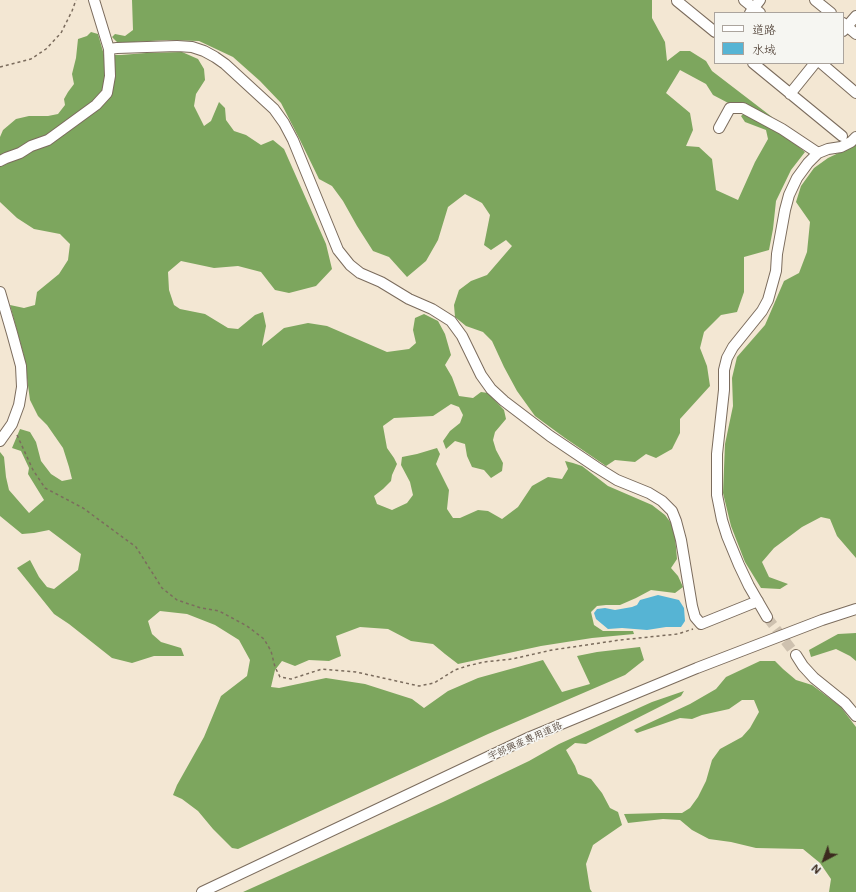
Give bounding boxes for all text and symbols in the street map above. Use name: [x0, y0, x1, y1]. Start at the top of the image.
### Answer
legend: [714, 12, 844, 64]
text: 道路: [752, 21, 776, 37]
text: 水域: [752, 41, 776, 57]
street label: 宇部興産専用道路: [486, 719, 564, 763]
north arrow: [804, 840, 844, 880]
text: N: [808, 861, 824, 878]

